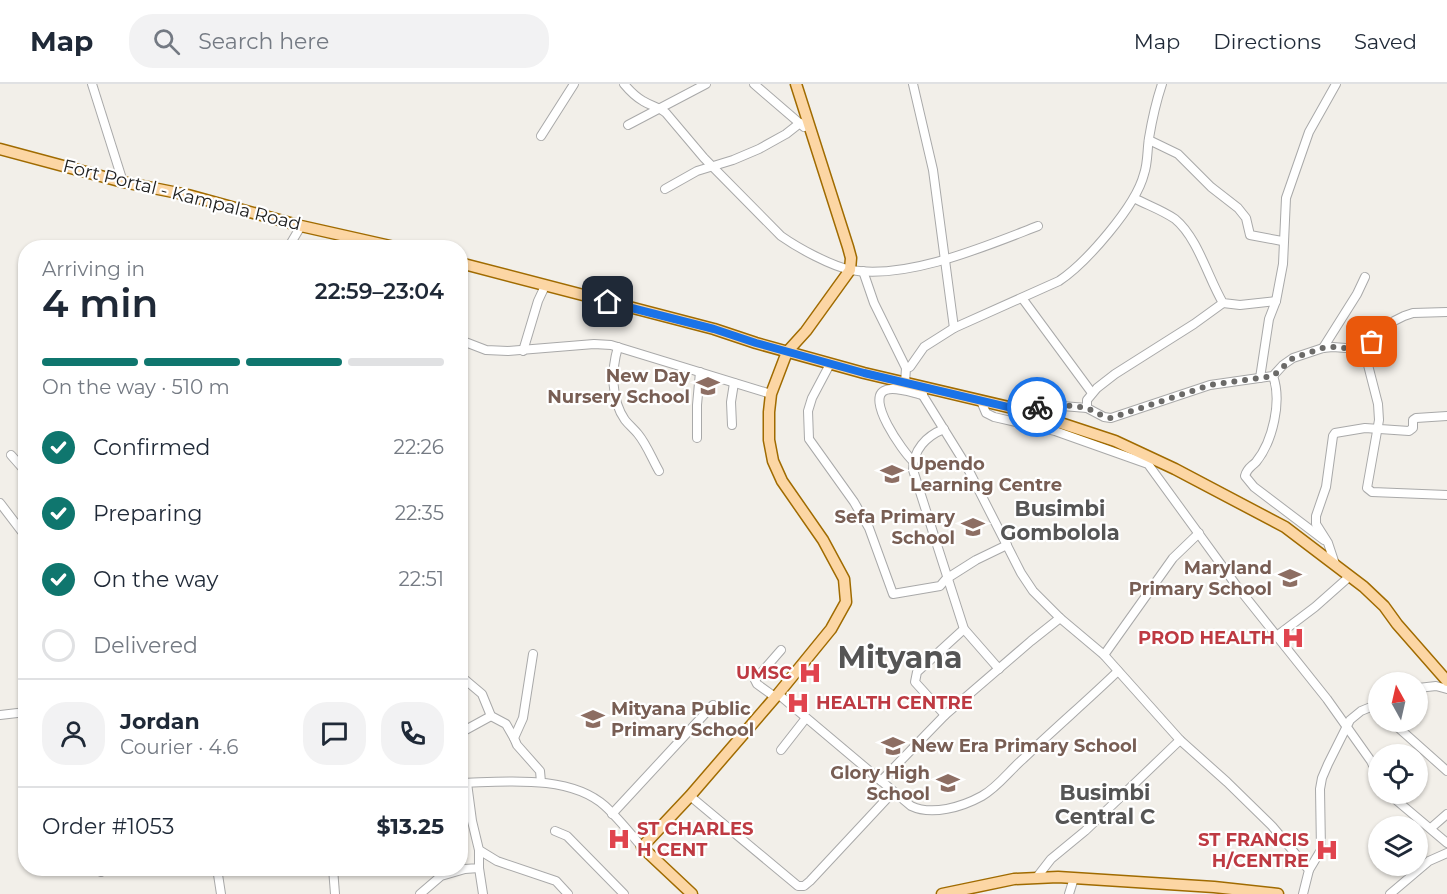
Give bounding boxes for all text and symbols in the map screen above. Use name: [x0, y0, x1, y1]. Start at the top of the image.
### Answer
search box: [129, 14, 549, 68]
text: Map: [30, 24, 93, 58]
icon: search: [150, 25, 183, 58]
text: Search here: [198, 28, 329, 55]
text: Map: [1134, 29, 1180, 54]
text: Directions: [1213, 29, 1321, 54]
text: Saved: [1354, 29, 1417, 54]
street label: Fort Portal - Kampala Road: [61, 155, 303, 235]
text: Arriving in: [42, 257, 145, 281]
pin: [582, 276, 633, 327]
text: 22:59–23:04: [315, 278, 444, 305]
text: 4 min: [42, 279, 158, 327]
icon: home: [591, 285, 624, 318]
pin: [1346, 316, 1397, 367]
icon: bag: [1355, 325, 1388, 358]
place label: New Day Nursery School: [547, 365, 690, 408]
school or university icon: New Day Nursery School: [695, 373, 721, 399]
text: On the way · 510 m: [42, 375, 230, 399]
courier: [1007, 377, 1067, 437]
icon: bike: [1021, 391, 1054, 424]
icon: check: [42, 431, 75, 464]
text: Confirmed: [93, 434, 210, 461]
text: 22:26: [394, 435, 444, 459]
place label: Upendo Learning Centre: [910, 453, 1062, 496]
school or university icon: Upendo Learning Centre: [879, 461, 905, 487]
district label: Busimbi Gombolola: [1000, 496, 1120, 545]
icon: check: [42, 497, 75, 530]
text: Preparing: [93, 500, 202, 527]
text: 22:35: [395, 501, 444, 525]
place label: Sefa Primary School: [835, 506, 955, 549]
school or university icon: Sefa Primary School: [960, 514, 986, 540]
place label: Maryland Primary School: [1129, 557, 1272, 600]
icon: check: [42, 563, 75, 596]
school or university icon: Maryland Primary School: [1277, 565, 1303, 591]
text: On the way: [93, 566, 218, 593]
text: 22:51: [399, 567, 444, 591]
hospital icon: PROD HEALTH: [1280, 625, 1306, 651]
place label: PROD HEALTH: [1138, 627, 1275, 649]
text: Delivered: [93, 632, 198, 659]
district label: Mityana: [837, 639, 963, 676]
hospital icon: UMSC: [797, 660, 823, 686]
place label: UMSC: [736, 662, 792, 684]
north arrow: [1368, 672, 1428, 732]
map controls: [1368, 672, 1428, 876]
hospital icon: HEALTH CENTRE: [785, 690, 811, 716]
place label: HEALTH CENTRE: [816, 692, 973, 714]
place label: Mityana Public Primary School: [611, 698, 754, 741]
button: person: [42, 702, 105, 765]
button: chat: [303, 702, 366, 765]
button: phone: [381, 702, 444, 765]
school or university icon: Mityana Public Primary School: [580, 706, 606, 732]
text: Jordan: [120, 708, 200, 735]
school or university icon: New Era Primary School: [880, 733, 906, 759]
text: Courier · 4.6: [120, 735, 238, 759]
place label: New Era Primary School: [911, 735, 1137, 757]
button: locate: [1368, 744, 1428, 804]
place label: Glory High School: [830, 762, 930, 805]
school or university icon: Glory High School: [935, 770, 961, 796]
district label: Busimbi Central C: [1055, 780, 1155, 829]
text: Order #1053: [42, 813, 174, 840]
text: $13.25: [376, 813, 444, 840]
button: layers: [1368, 816, 1428, 876]
place label: ST CHARLES H CENT: [637, 818, 754, 861]
hospital icon: ST CHARLES H CENT: [606, 826, 632, 852]
place label: ST FRANCIS H/CENTRE: [1198, 829, 1309, 872]
hospital icon: ST FRANCIS H/CENTRE: [1314, 837, 1340, 863]

